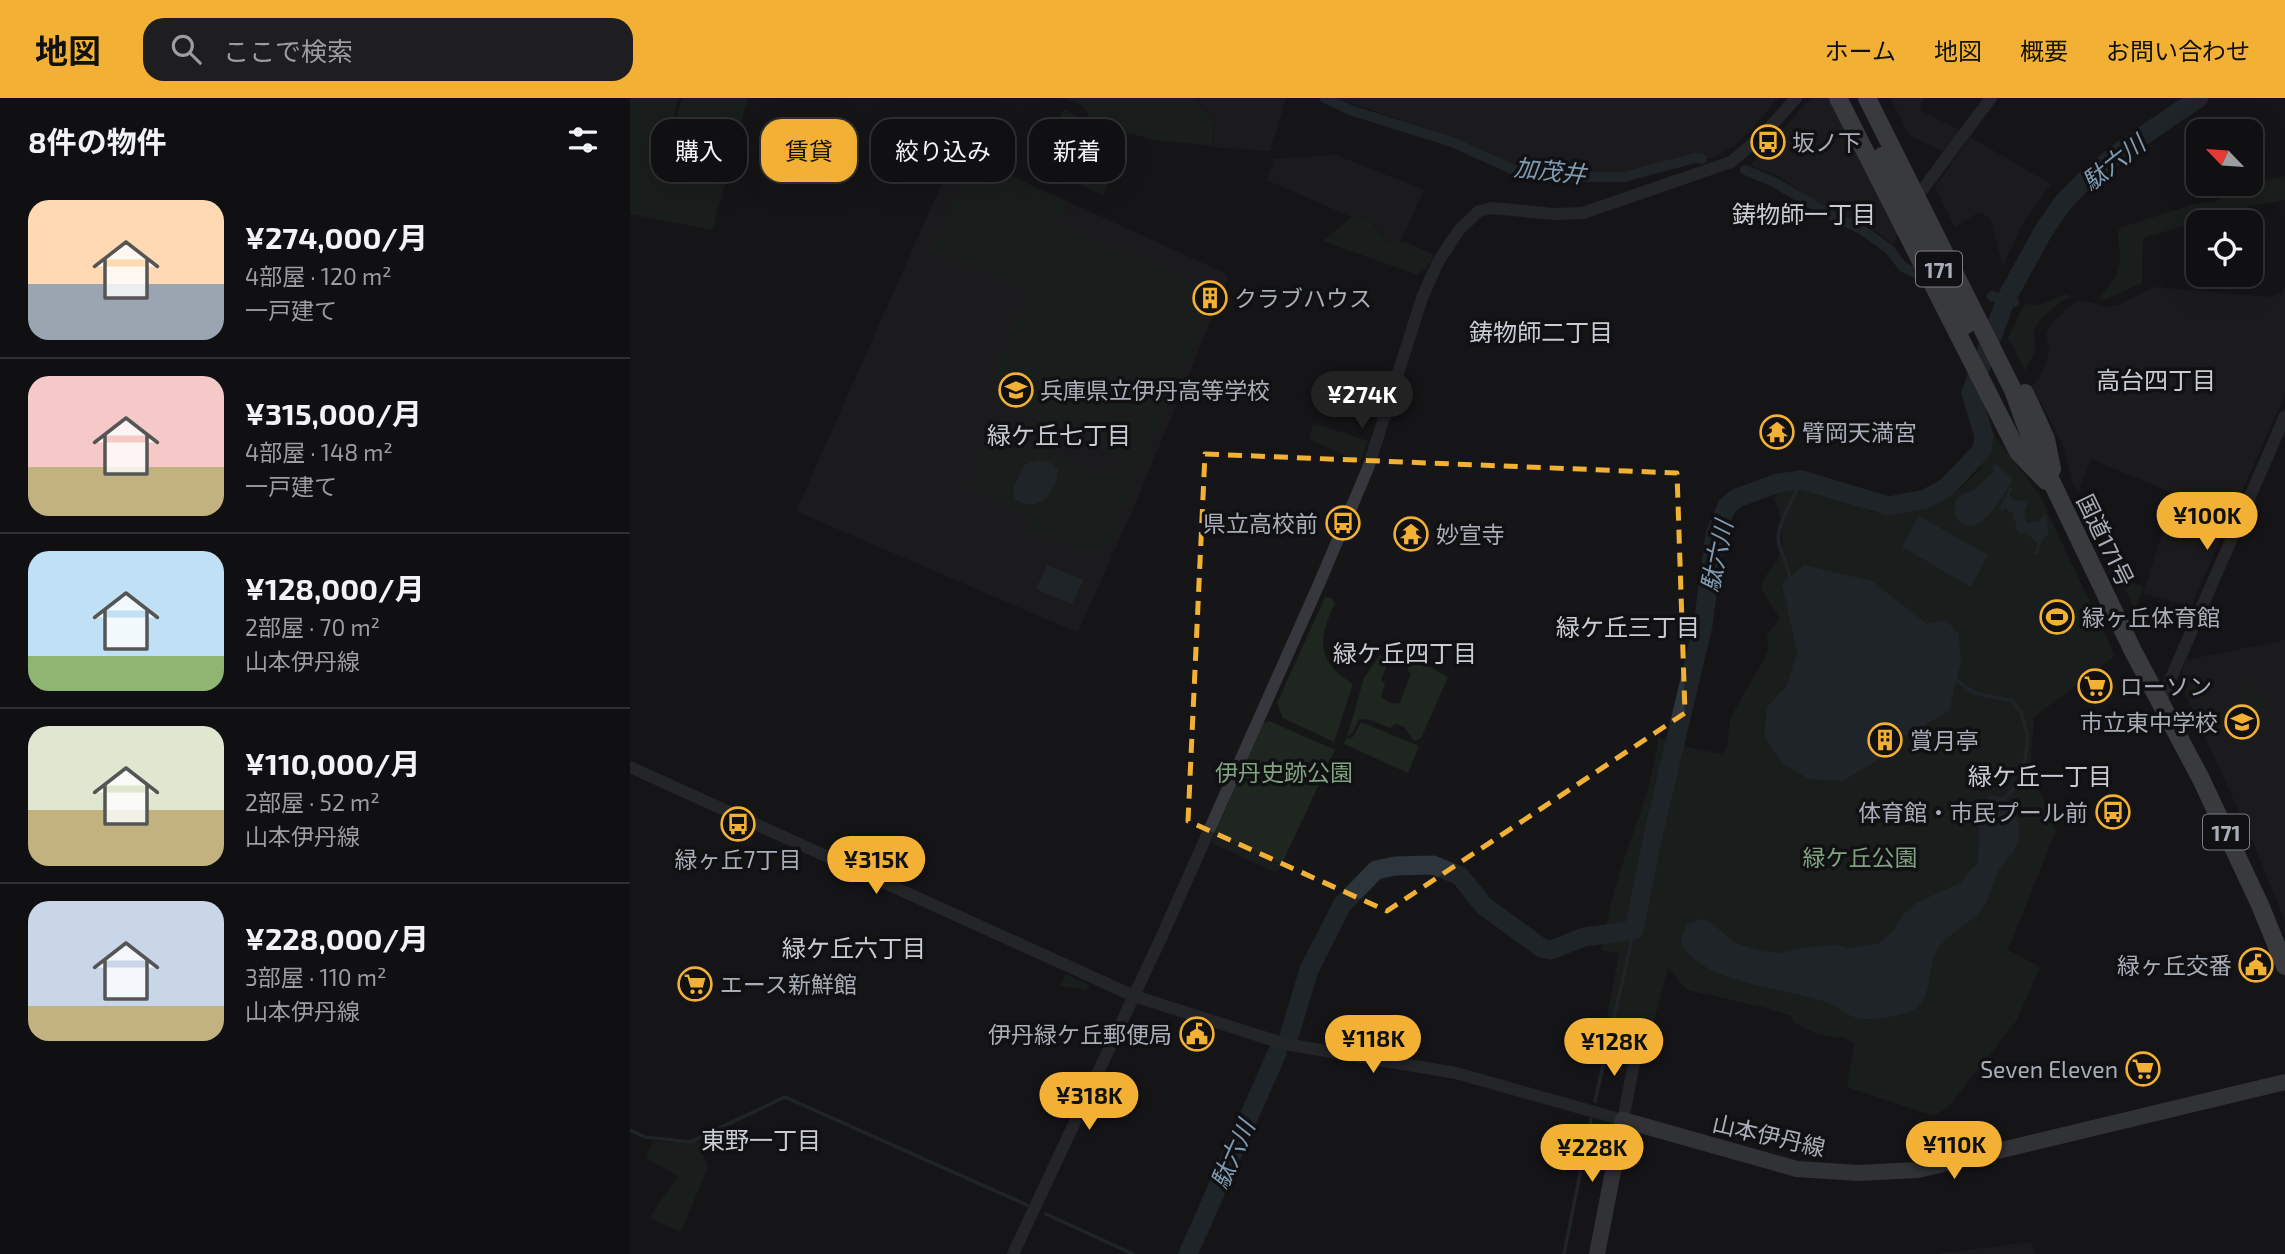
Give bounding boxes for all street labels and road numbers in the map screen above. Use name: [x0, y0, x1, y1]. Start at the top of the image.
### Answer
road number: 171: [1916, 252, 1962, 286]
street label: 国道171号: [2072, 489, 2140, 591]
road number: 171: [2203, 814, 2249, 850]
street label: 山本伊丹線: [1710, 1108, 1828, 1162]

